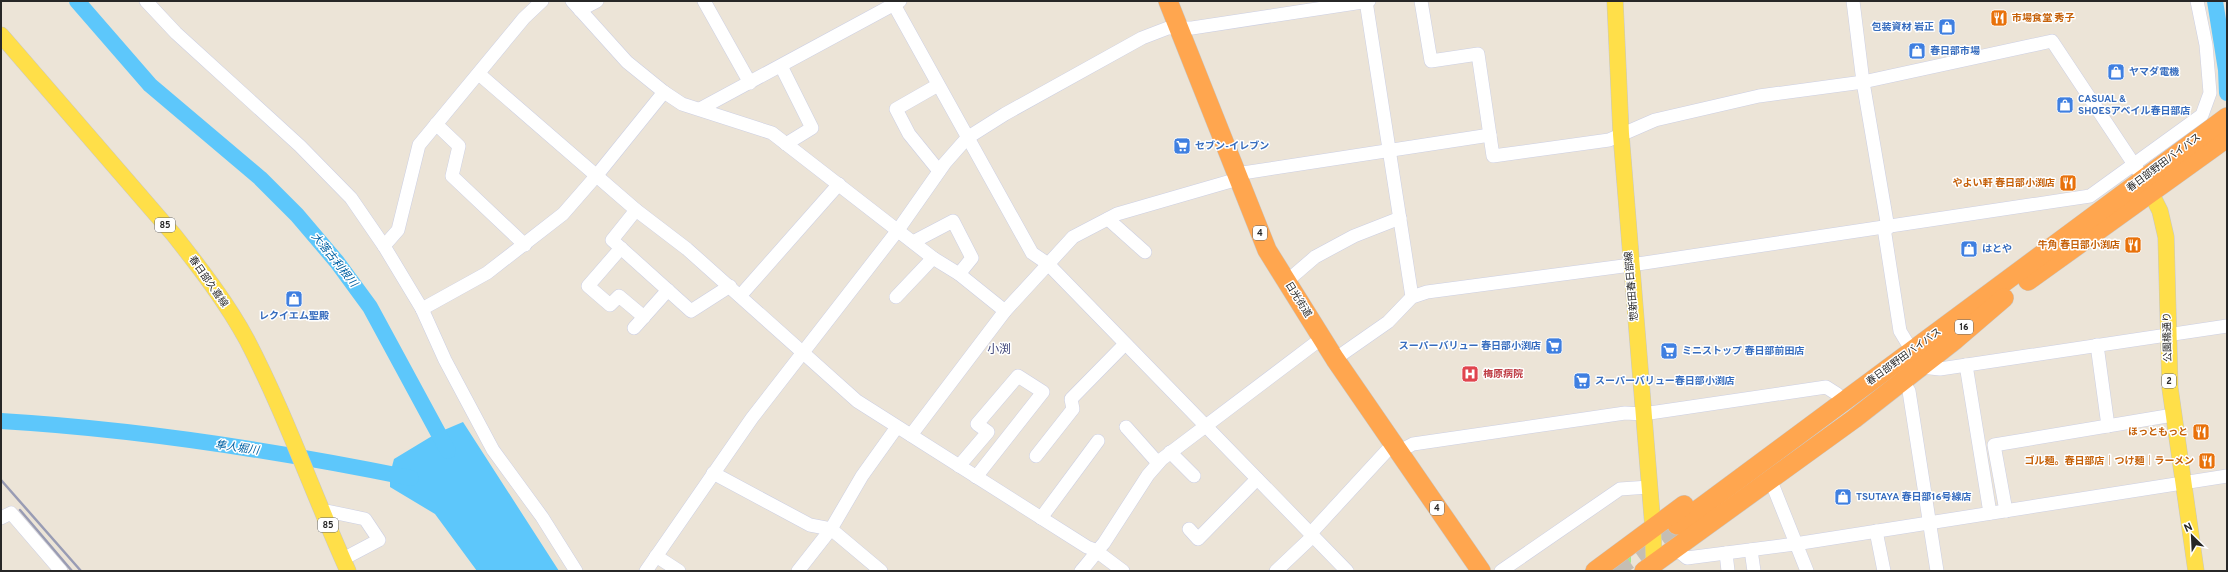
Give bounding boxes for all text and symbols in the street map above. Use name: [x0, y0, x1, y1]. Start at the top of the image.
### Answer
restaurant icon: 市場食堂 秀子: [1989, 8, 2009, 28]
place label: 市場食堂 秀子: [2012, 12, 2075, 25]
shop icon: 包装資材 岩正: [1937, 17, 1957, 37]
place label: 包装資材 岩正: [1872, 21, 1934, 34]
shop icon: 春日部市場: [1907, 41, 1927, 61]
place label: 春日部市場: [1930, 45, 1980, 58]
shop icon: ヤマダ電機: [2106, 62, 2126, 82]
place label: ヤマダ電機: [2129, 66, 2179, 79]
place label: CASUAL & SHOESアベイル春日部店: [2078, 93, 2191, 118]
shop icon: CASUAL & SHOESアベイル春日部店: [2055, 95, 2075, 115]
street label: 春日部野田バイパス: [2124, 131, 2204, 195]
supermarket icon: セブン-イレブン: [1172, 136, 1192, 156]
place label: セブン-イレブン: [1195, 140, 1269, 153]
restaurant icon: やよい軒 春日部小渕店: [2058, 173, 2078, 193]
place label: やよい軒 春日部小渕店: [1953, 177, 2055, 190]
road number: 85: [155, 218, 175, 232]
road number: 4: [1253, 226, 1267, 240]
water label: 大落古利根川: [308, 230, 361, 291]
restaurant icon: 牛角 春日部小渕店: [2123, 235, 2143, 255]
shop icon: はとや: [1959, 239, 1979, 259]
place label: 牛角 春日部小渕店: [2038, 239, 2120, 252]
place label: はとや: [1982, 243, 2012, 256]
street label: 惣新田春日部線: [1622, 251, 1642, 321]
street label: 春日部久喜線: [185, 254, 231, 310]
street label: 日光街道: [1282, 280, 1314, 320]
shop icon: レクイエム聖殿: [284, 289, 304, 309]
place label: レクイエム聖殿: [259, 310, 329, 323]
street label: 公園橋通り: [2161, 312, 2175, 362]
road number: 16: [1955, 320, 1973, 334]
street label: 春日部野田バイパス: [1864, 325, 1944, 389]
supermarket icon: スーパーバリュー 春日部小渕店: [1544, 336, 1564, 356]
place label: スーパーバリュー 春日部小渕店: [1399, 340, 1541, 353]
supermarket icon: ミニストップ 春日部前田店: [1659, 341, 1679, 361]
district label: 小渕: [987, 342, 1011, 358]
place label: ミニストップ 春日部前田店: [1682, 345, 1805, 358]
hospital icon: 梅原病院: [1460, 364, 1480, 384]
place label: 梅原病院: [1483, 368, 1523, 381]
supermarket icon: スーパーバリュー春日部小渕店: [1572, 371, 1592, 391]
road number: 2: [2162, 374, 2176, 388]
place label: スーパーバリュー春日部小渕店: [1595, 375, 1735, 388]
restaurant icon: ほっともっと: [2191, 422, 2211, 442]
place label: ほっともっと: [2128, 426, 2188, 439]
water label: 隼人堀川: [214, 438, 261, 458]
restaurant icon: ゴル麺。春日部店｜つけ麺｜ラーメン: [2197, 451, 2217, 471]
place label: ゴル麺。春日部店｜つけ麺｜ラーメン: [2024, 455, 2194, 468]
shop icon: TSUTAYA 春日部16号線店: [1833, 487, 1853, 507]
place label: TSUTAYA 春日部16号線店: [1856, 491, 1972, 504]
road number: 4: [1430, 501, 1444, 515]
north arrow: [2172, 516, 2212, 556]
road number: 85: [318, 518, 338, 532]
text: N: [2182, 520, 2195, 536]

